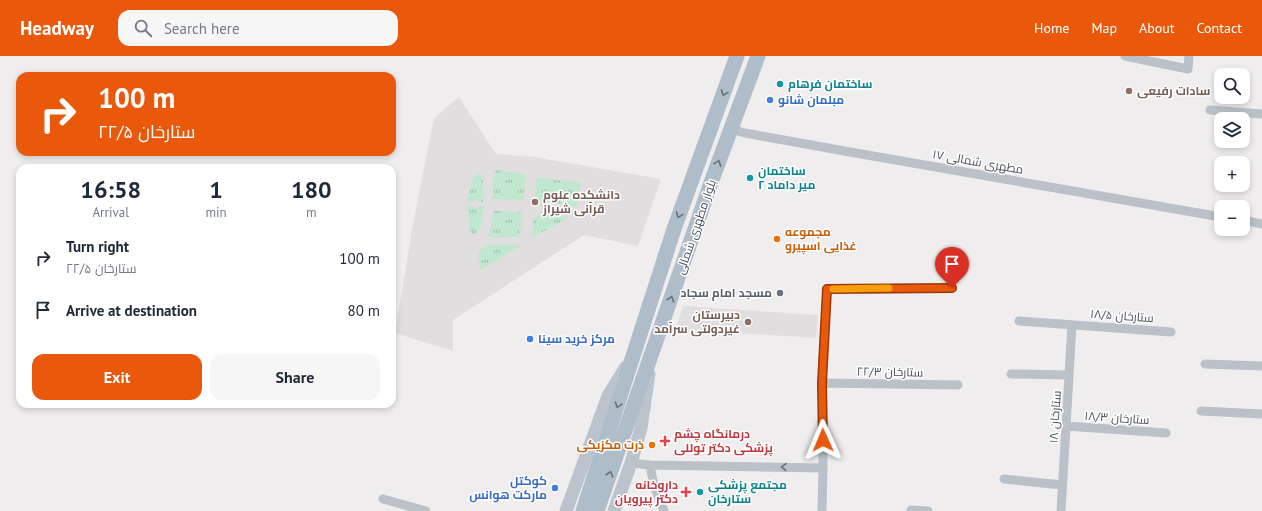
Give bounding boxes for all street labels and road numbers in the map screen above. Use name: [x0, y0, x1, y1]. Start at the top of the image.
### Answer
street label: ۱۷ مطهری شمالی: [931, 146, 1025, 177]
street label: بلوار مطهرى شمالى: [672, 177, 719, 276]
street label: ۱۸/۵ ستارخان: [1090, 306, 1154, 325]
street label: ۲۲/۳ ستارخان: [857, 363, 923, 380]
street label: ۱۸ ستارخان: [1045, 390, 1064, 444]
street label: ۱۸/۳ ستارخان: [1084, 408, 1150, 427]

